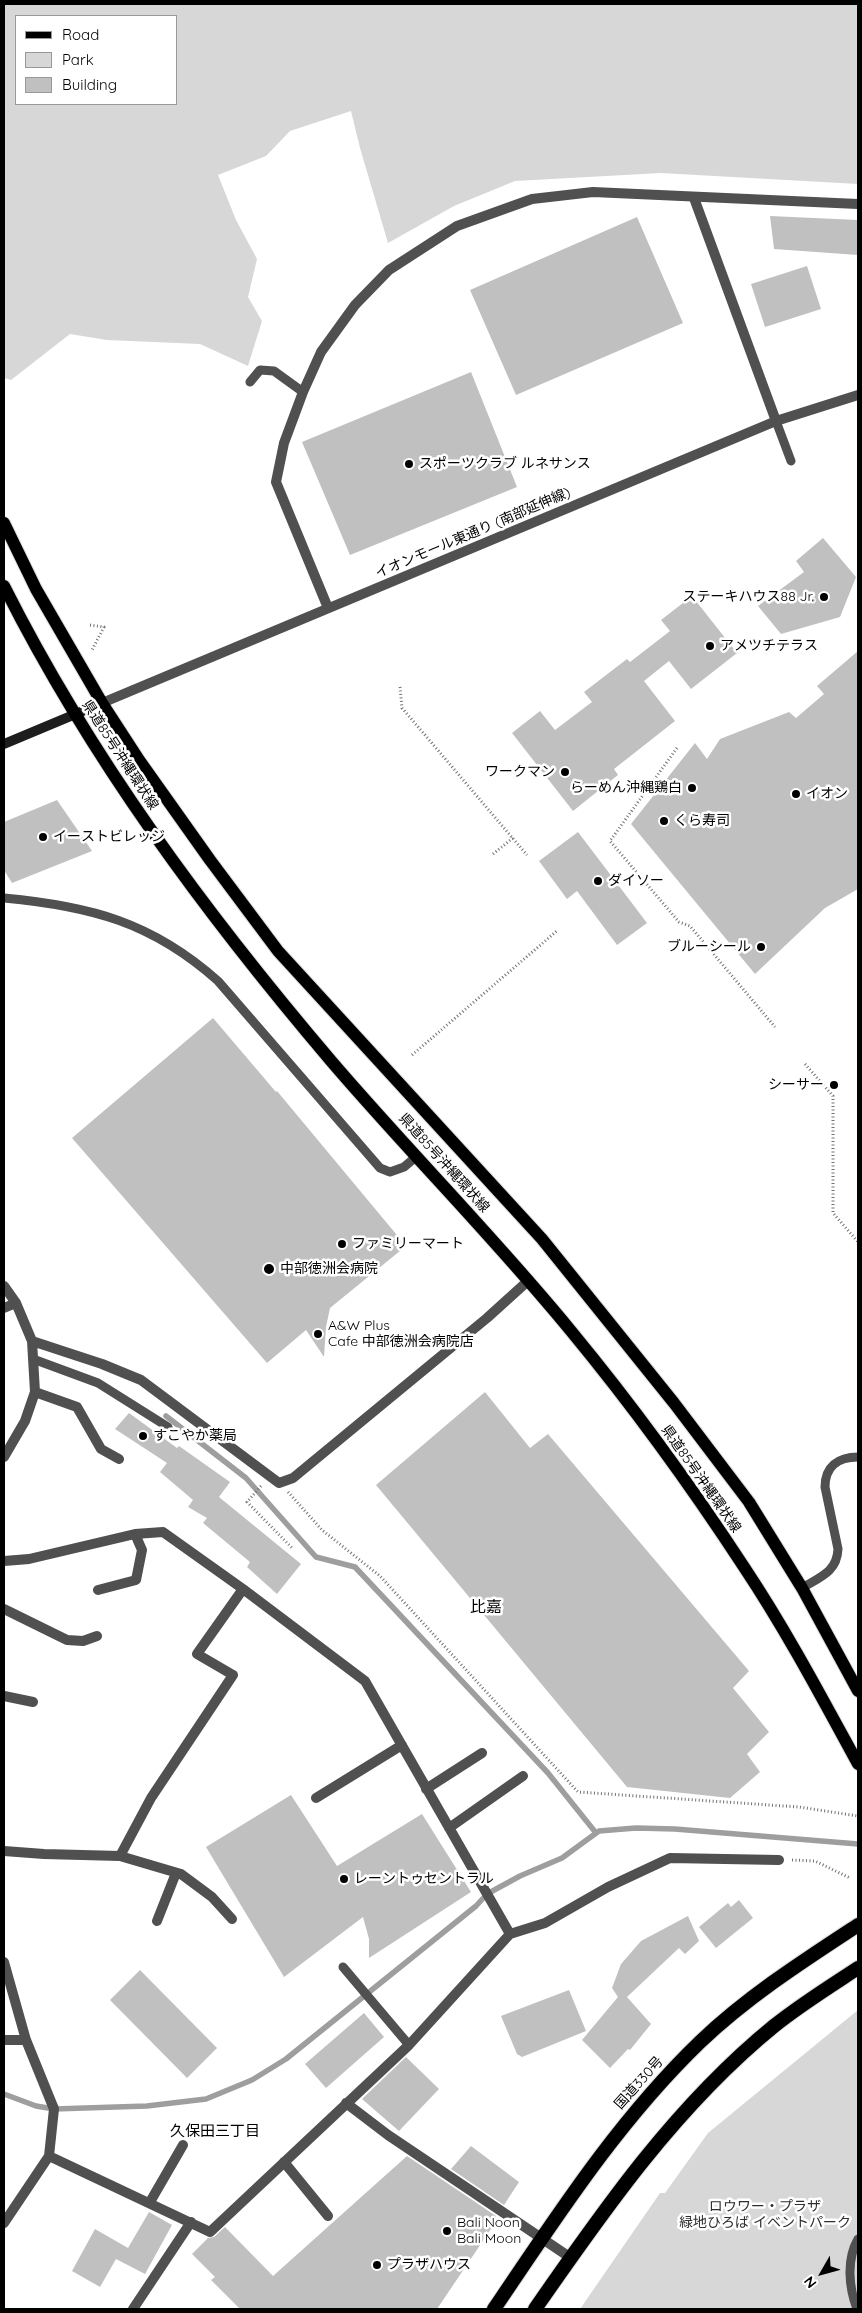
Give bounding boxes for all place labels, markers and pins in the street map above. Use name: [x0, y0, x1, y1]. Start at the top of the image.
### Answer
place label: スポーツクラブ ルネサンス: [419, 456, 591, 472]
marker: スポーツクラブ ルネサンス: [403, 458, 415, 470]
place label: ステーキハウス88 Jr.: [683, 589, 814, 605]
marker: ステーキハウス88 Jr.: [818, 591, 830, 603]
place label: アメツチテラス: [720, 638, 818, 654]
marker: アメツチテラス: [704, 640, 716, 652]
place label: ワークマン: [485, 764, 555, 780]
marker: ワークマン: [559, 766, 571, 778]
place label: らーめん沖縄鶏白: [570, 780, 682, 796]
marker: らーめん沖縄鶏白: [686, 782, 698, 794]
place label: イオン: [806, 786, 848, 802]
marker: イオン: [790, 788, 802, 800]
place label: くら寿司: [674, 813, 730, 829]
marker: くら寿司: [658, 815, 670, 827]
place label: イーストビレッジ: [53, 829, 165, 845]
marker: イーストビレッジ: [37, 831, 49, 843]
place label: ダイソー: [608, 873, 664, 889]
marker: ダイソー: [592, 875, 604, 887]
place label: ブルーシール: [667, 939, 751, 955]
marker: ブルーシール: [755, 941, 767, 953]
place label: シーサー: [768, 1077, 824, 1093]
marker: シーサー: [828, 1079, 840, 1091]
place label: ファミリーマート: [352, 1236, 464, 1252]
marker: ファミリーマート: [336, 1238, 348, 1250]
place label: 中部徳洲会病院: [280, 1261, 378, 1277]
marker: 中部徳洲会病院: [262, 1262, 276, 1276]
place label: A&W Plus Cafe 中部徳洲会病院店: [328, 1318, 474, 1350]
marker: A&W Plus Cafe 中部徳洲会病院店: [312, 1328, 324, 1340]
place label: すこやか薬局: [153, 1428, 237, 1444]
marker: すこやか薬局: [137, 1430, 149, 1442]
place label: レーントゥセントラル: [354, 1871, 494, 1887]
marker: レーントゥセントラル: [338, 1873, 350, 1885]
place label: Bali Noon Bali Moon: [457, 2215, 521, 2248]
marker: Bali Noon Bali Moon: [441, 2225, 453, 2237]
place label: プラザハウス: [387, 2257, 471, 2273]
marker: プラザハウス: [371, 2259, 383, 2271]

